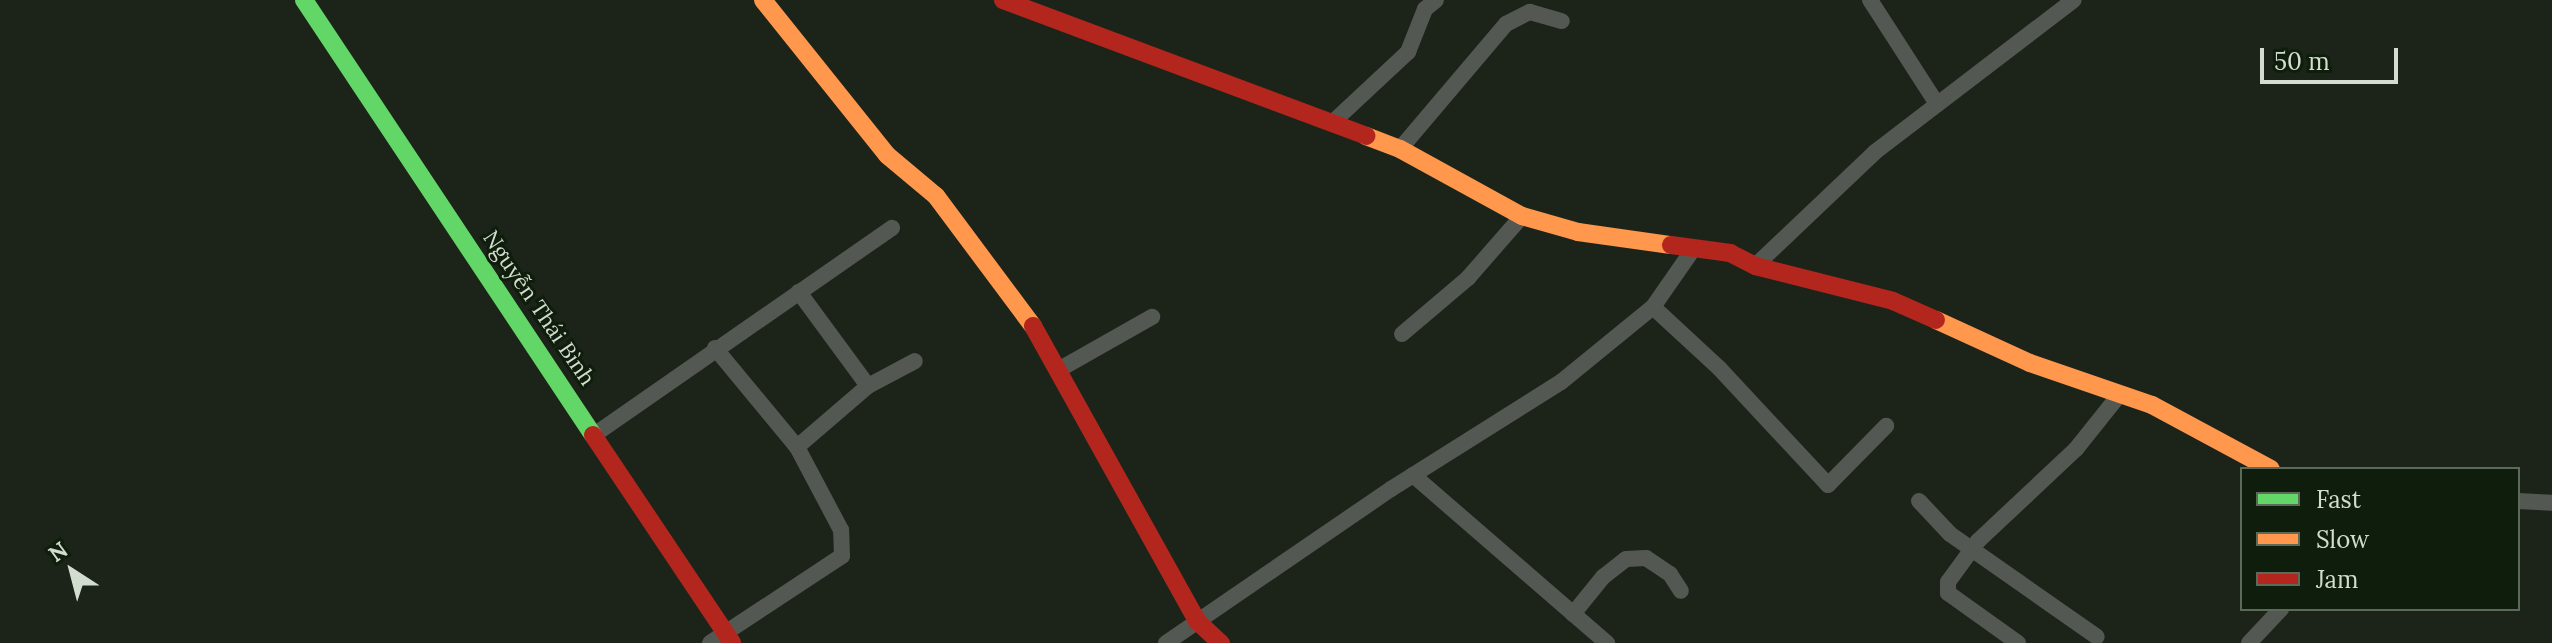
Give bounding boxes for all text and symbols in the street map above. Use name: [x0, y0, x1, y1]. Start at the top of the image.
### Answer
scale bar: [2264, 32, 2402, 82]
text: 50 m: [2274, 46, 2330, 77]
street label: Nguyễn Thái Bình: [477, 225, 601, 391]
legend: [2240, 467, 2520, 611]
text: Fast: [2316, 484, 2361, 515]
text: Slow: [2316, 524, 2369, 555]
north arrow: [32, 531, 112, 611]
text: N: [43, 535, 73, 568]
text: Jam: [2316, 564, 2358, 595]

